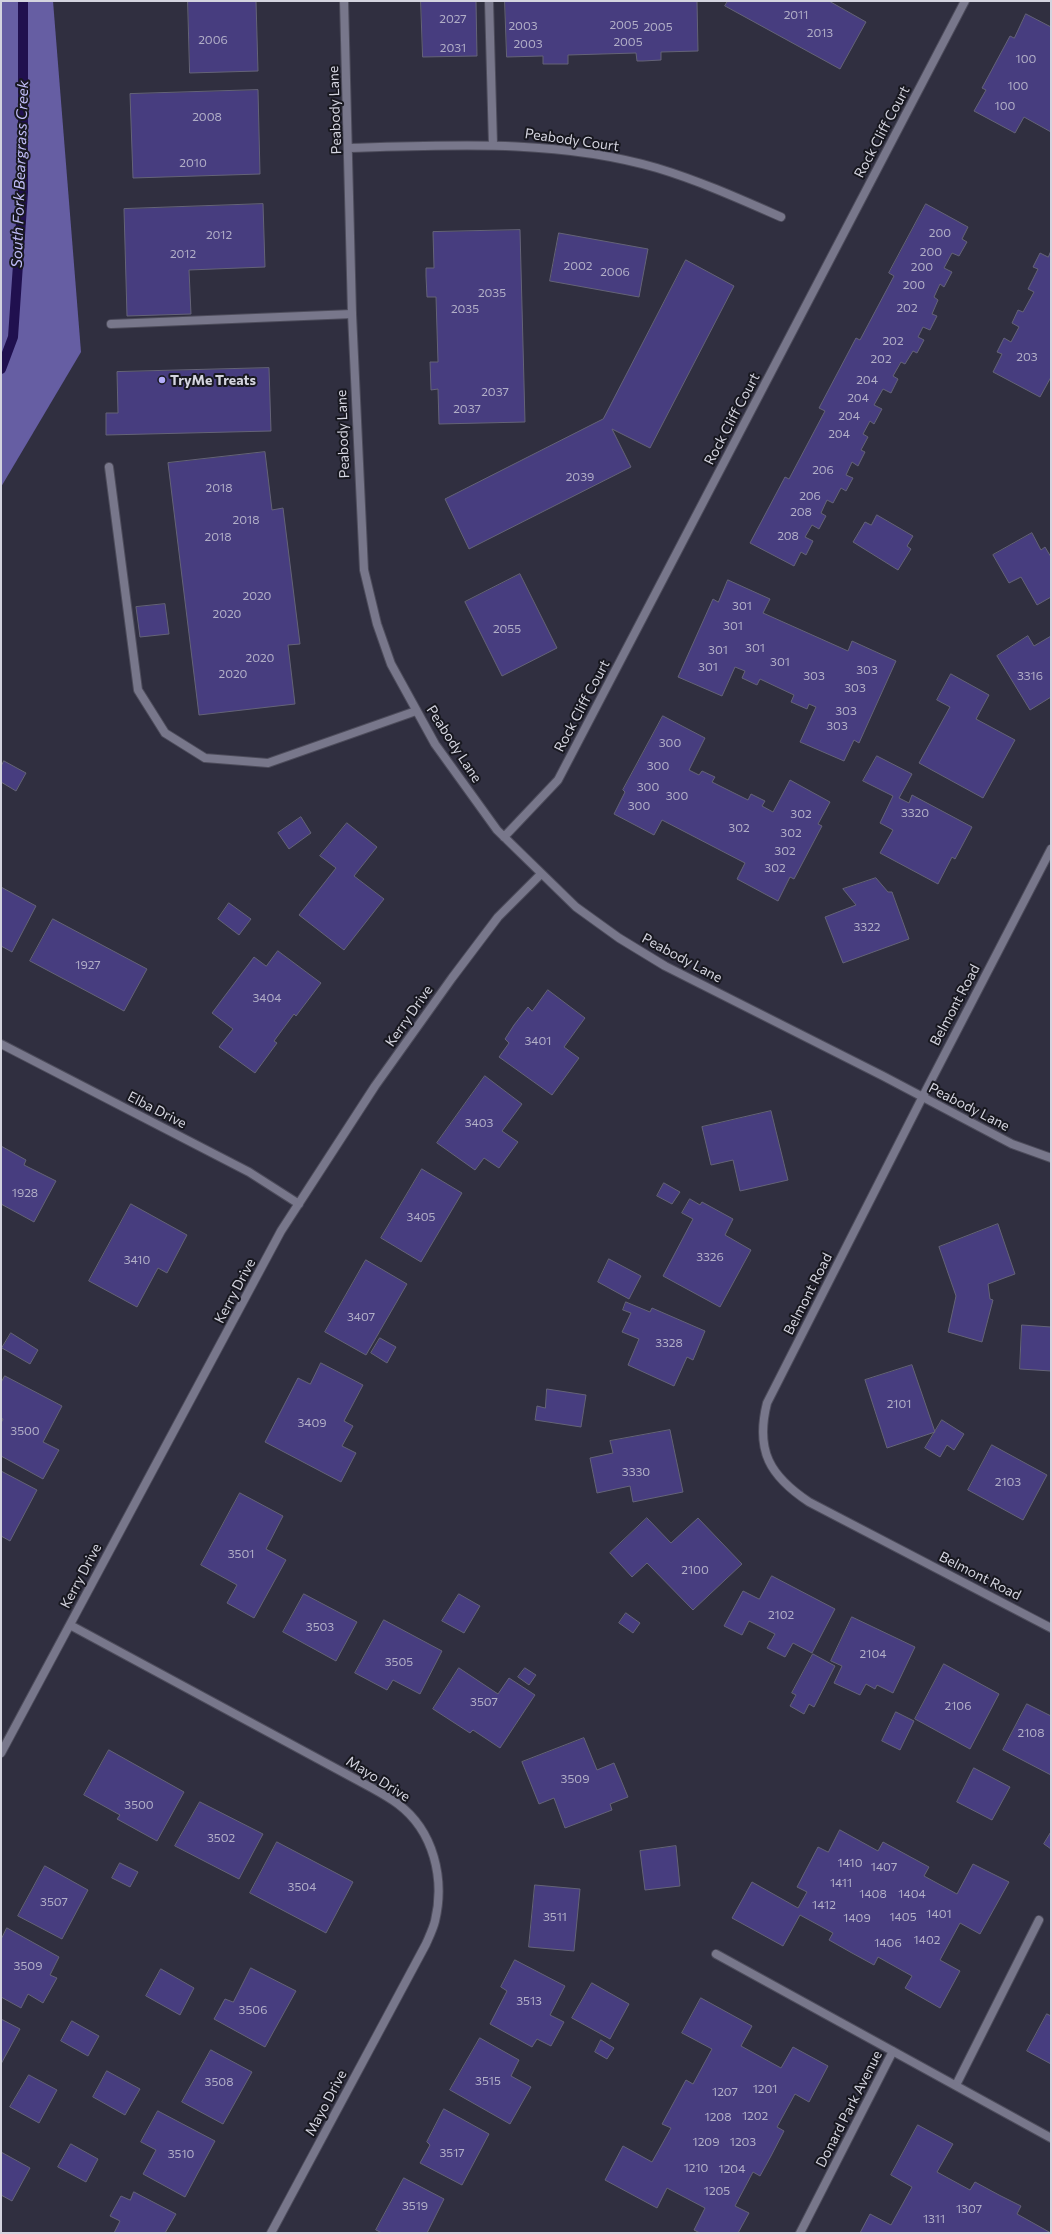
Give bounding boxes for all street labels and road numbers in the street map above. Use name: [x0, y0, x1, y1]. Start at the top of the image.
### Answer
street label: Peabody Lane: [325, 65, 345, 155]
street label: Rock Cliff Court: [851, 83, 913, 181]
street label: Peabody Court: [524, 125, 620, 155]
street label: Rock Cliff Court: [701, 370, 763, 468]
street label: Peabody Lane: [333, 389, 353, 479]
street label: Rock Cliff Court: [551, 657, 613, 755]
street label: Peabody Lane: [423, 702, 485, 786]
street label: Peabody Lane: [639, 930, 725, 986]
street label: Belmont Road: [927, 961, 983, 1049]
street label: Kerry Drive: [382, 982, 436, 1050]
street label: Peabody Lane: [926, 1079, 1012, 1135]
street label: Elba Drive: [125, 1088, 189, 1132]
street label: Belmont Road: [780, 1250, 836, 1338]
street label: Kerry Drive: [211, 1256, 259, 1326]
street label: Kerry Drive: [57, 1541, 105, 1611]
street label: Belmont Road: [936, 1548, 1024, 1604]
street label: Mayo Drive: [343, 1753, 413, 1805]
street label: Donard Park Avenue: [812, 2048, 886, 2170]
street label: Mayo Drive: [302, 2067, 350, 2139]

